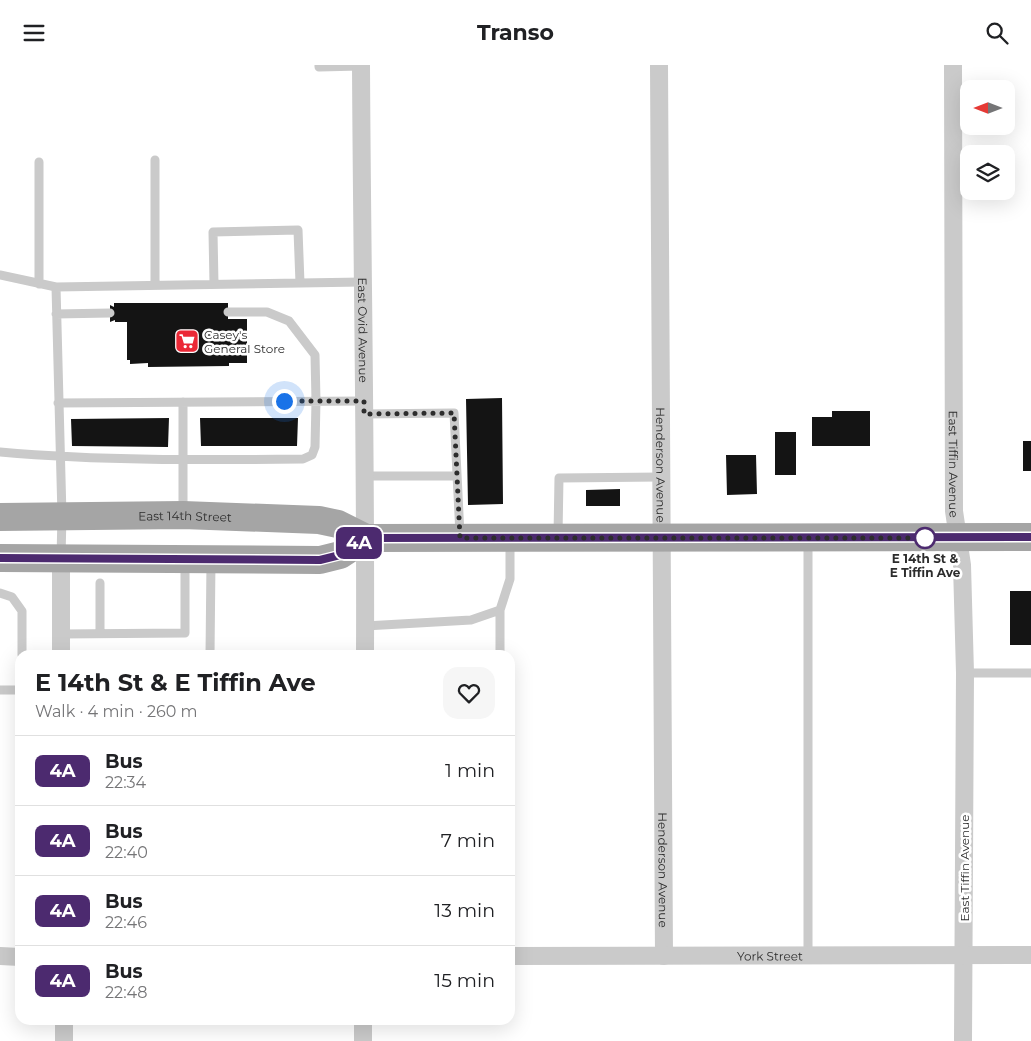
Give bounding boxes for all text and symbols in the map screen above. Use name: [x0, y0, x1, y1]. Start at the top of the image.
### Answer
icon: menu: [20, 19, 48, 47]
text: Transo: [477, 19, 554, 46]
icon: search: [983, 19, 1011, 47]
north arrow: [960, 80, 1015, 135]
map controls: [960, 80, 1015, 200]
button: layers: [960, 145, 1015, 200]
street label: East Ovid Avenue: [355, 277, 371, 383]
place label: Casey's General Store: [204, 327, 285, 356]
supermarket icon: Casey's General Store: [174, 328, 200, 354]
your location: [272, 389, 297, 414]
street label: Henderson Avenue: [653, 407, 669, 523]
street label: East Tiffin Avenue: [946, 410, 962, 519]
street label: East 14th Street: [138, 507, 232, 524]
line badge: 4A: [336, 527, 382, 559]
marker: E 14th St & E Tiffin Ave: [914, 527, 936, 549]
text: 4A: [346, 532, 372, 554]
place label: E 14th St & E Tiffin Ave: [890, 551, 961, 580]
button: heart: [443, 667, 495, 719]
text: E 14th St & E Tiffin Ave: [35, 668, 316, 697]
text: Walk · 4 min · 260 m: [35, 702, 197, 721]
text: Bus: [105, 750, 143, 773]
text: 1 min: [445, 759, 495, 782]
text: 4A: [49, 760, 76, 782]
text: 22:34: [105, 773, 146, 792]
street label: Henderson Avenue: [656, 812, 671, 928]
street label: East Tiffin Avenue: [957, 815, 972, 921]
text: Bus: [105, 820, 143, 843]
text: 7 min: [441, 829, 495, 852]
text: 4A: [49, 830, 76, 852]
text: 22:40: [105, 843, 148, 862]
text: Bus: [105, 890, 143, 913]
text: 13 min: [434, 899, 495, 922]
text: 4A: [49, 900, 76, 922]
text: 22:46: [105, 913, 147, 932]
street label: York Street: [737, 948, 803, 963]
text: Bus: [105, 960, 143, 983]
text: 15 min: [434, 969, 495, 992]
text: 4A: [49, 970, 76, 992]
text: 22:48: [105, 983, 148, 1002]

